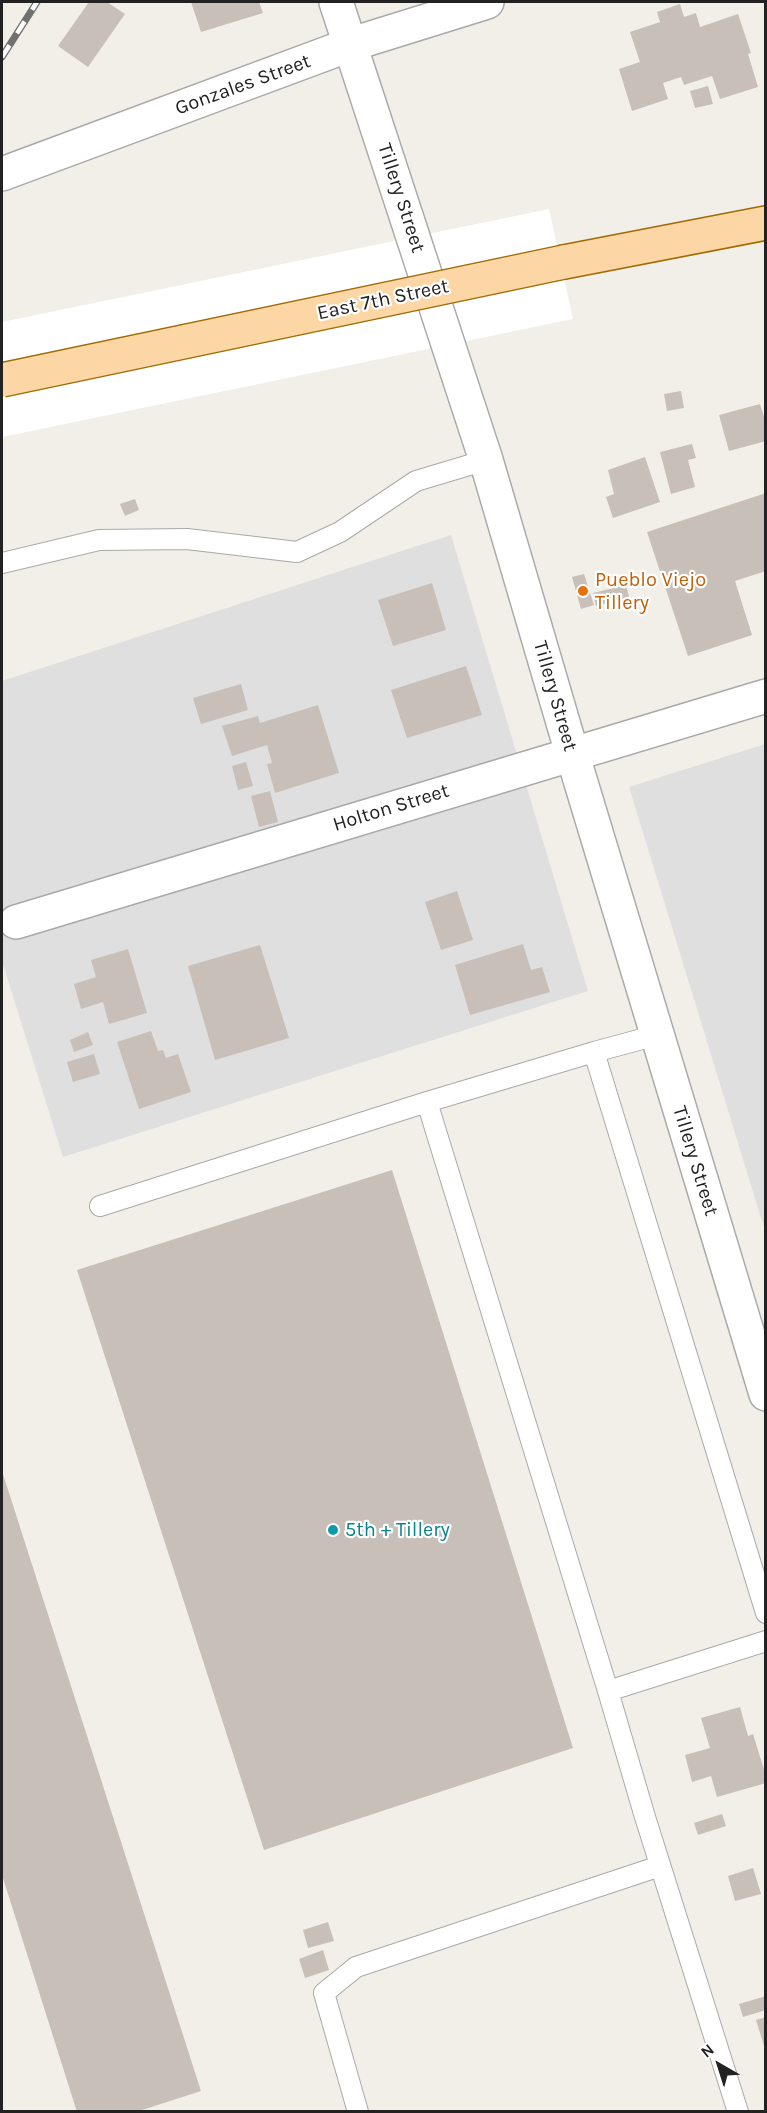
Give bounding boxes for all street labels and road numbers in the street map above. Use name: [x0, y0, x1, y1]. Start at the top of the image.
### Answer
street label: Gonzales Street: [172, 49, 314, 121]
street label: Tillery Street: [372, 140, 430, 256]
street label: East 7th Street: [315, 274, 451, 326]
street label: Tillery Street: [528, 638, 582, 754]
street label: Holton Street: [330, 779, 452, 837]
street label: Tillery Street: [667, 1103, 723, 1219]

